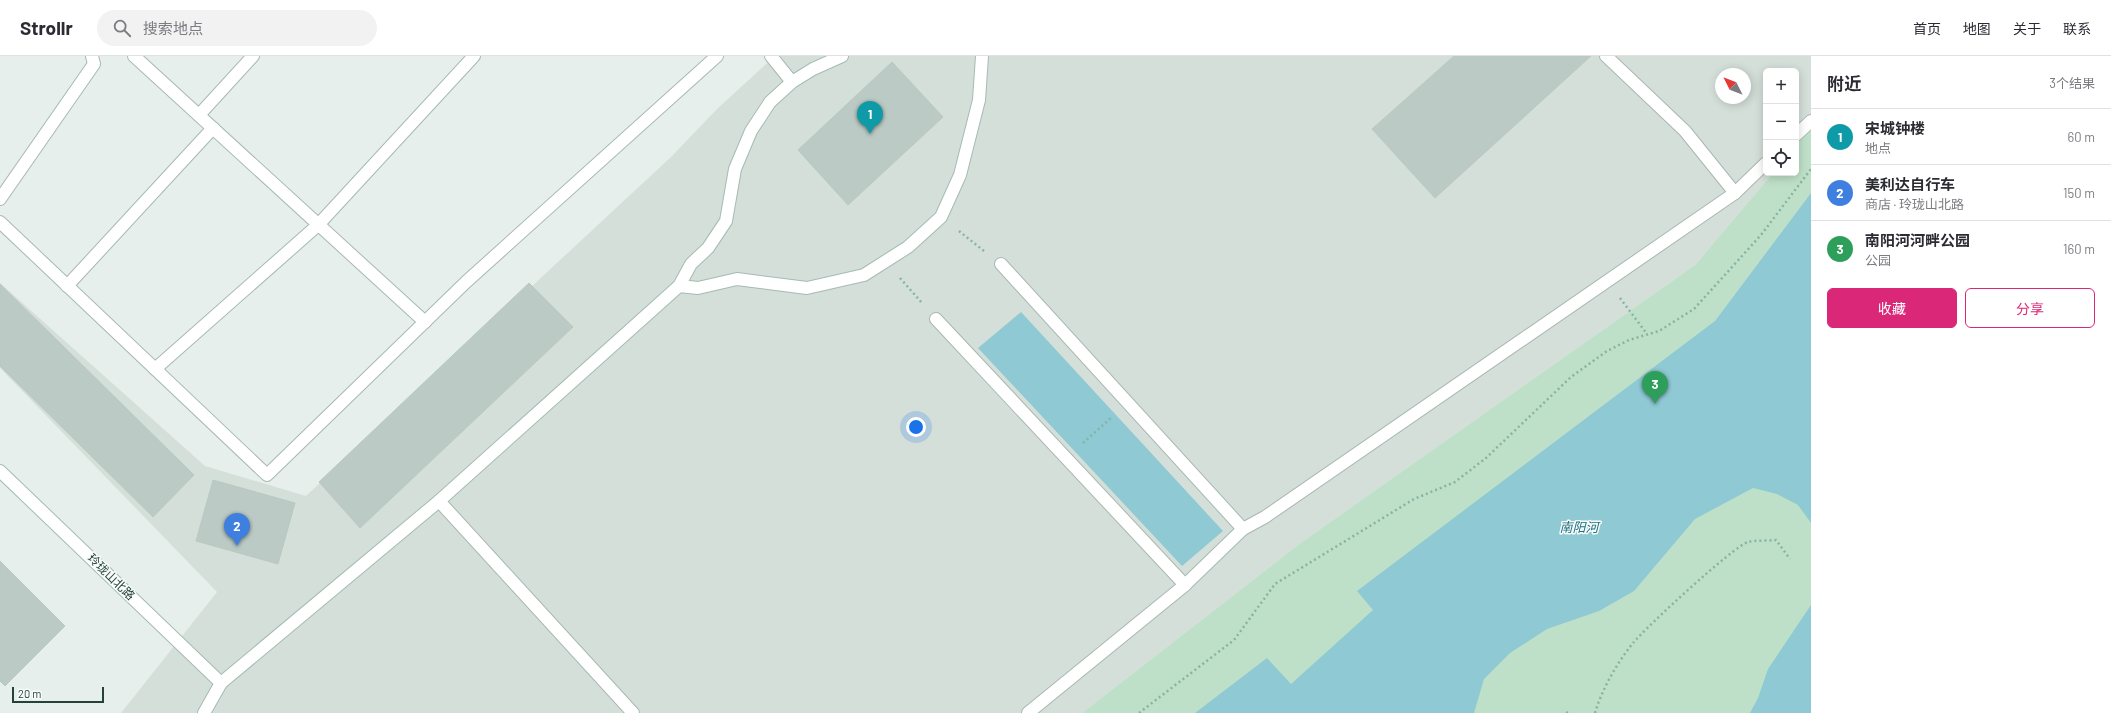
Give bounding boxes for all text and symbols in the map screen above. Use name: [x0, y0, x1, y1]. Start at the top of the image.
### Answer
search box: [97, 10, 377, 46]
text: Strollr: [20, 16, 73, 39]
icon: search: [111, 17, 133, 39]
text: 搜索地点: [143, 19, 203, 37]
text: 首页: [1913, 20, 1941, 37]
text: 地图: [1963, 20, 1991, 37]
text: 关于: [2013, 20, 2041, 37]
text: 联系: [2063, 20, 2091, 37]
north arrow: [1715, 68, 1751, 104]
map controls: [1763, 68, 1799, 176]
button: +: [1763, 68, 1799, 104]
text: 附近: [1827, 73, 1861, 93]
text: 3个结果: [2049, 75, 2095, 91]
pin: 1: [857, 101, 883, 134]
button: −: [1763, 104, 1799, 140]
text: 宋城钟楼: [1865, 119, 1925, 137]
text: 1: [1838, 129, 1842, 145]
text: 60 m: [2068, 129, 2095, 145]
button: locate: [1763, 140, 1799, 176]
text: 地点: [1865, 140, 1891, 156]
text: 美利达自行车: [1865, 175, 1955, 193]
text: 2: [1836, 185, 1844, 201]
text: 150 m: [2063, 185, 2095, 201]
text: 商店 · 玲珑山北路: [1865, 196, 1964, 212]
text: 南阳河河畔公园: [1865, 231, 1970, 249]
text: 3: [1836, 241, 1844, 257]
text: 160 m: [2063, 241, 2095, 257]
text: 公园: [1865, 252, 1891, 268]
button: 收藏: [1827, 288, 1957, 328]
button: 分享: [1965, 288, 2095, 328]
pin: 3: [1642, 371, 1668, 404]
your location: [906, 417, 926, 437]
pin: 2: [224, 513, 250, 546]
water label: 南阳河: [1559, 519, 1601, 535]
street label: 玲珑山北路: [85, 550, 138, 602]
scale bar: [12, 685, 104, 704]
text: 20 m: [18, 687, 41, 700]

